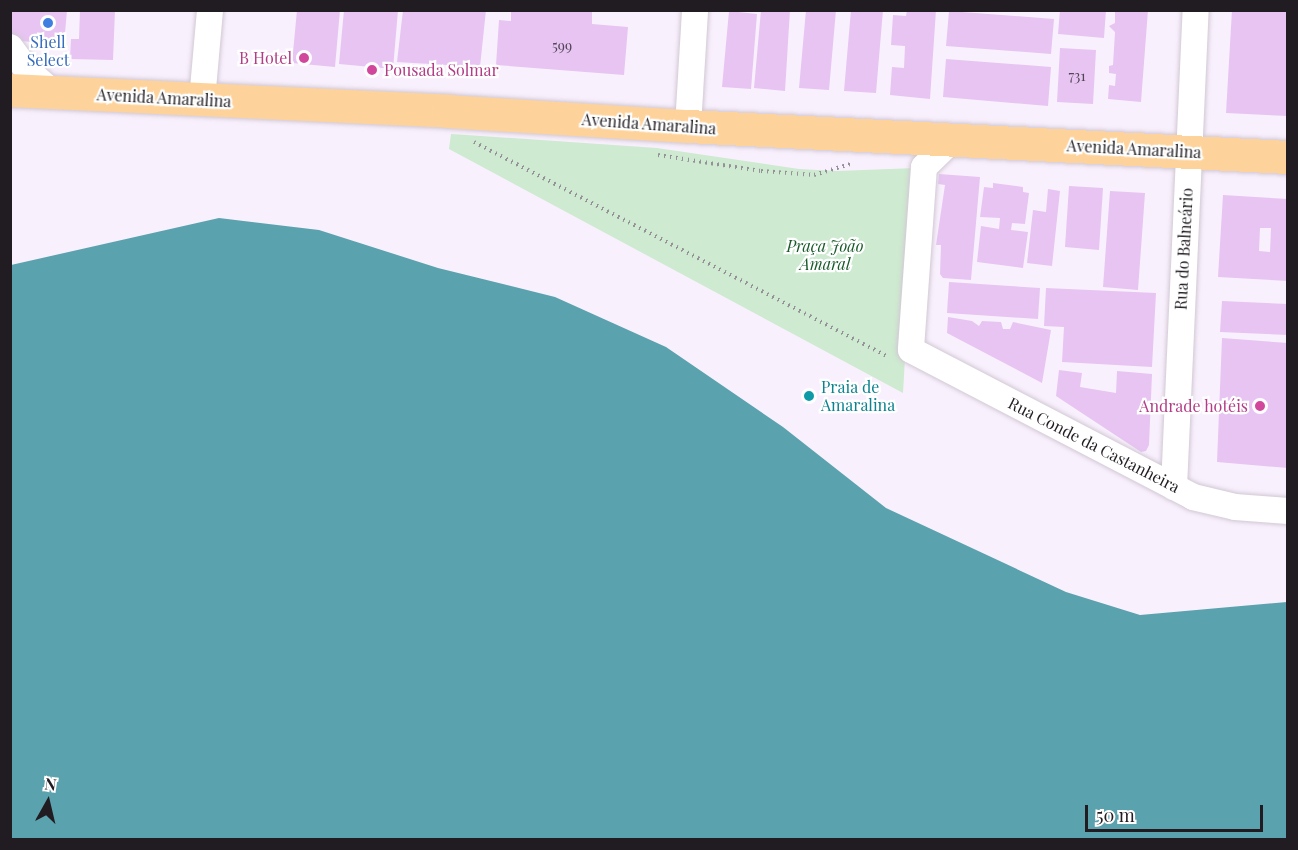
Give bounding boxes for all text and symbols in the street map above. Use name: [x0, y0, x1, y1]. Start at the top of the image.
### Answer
marker: Shell Select: [41, 16, 55, 30]
place label: Shell Select: [27, 32, 69, 70]
house number: 599: [552, 38, 572, 54]
place label: B Hotel: [239, 48, 292, 68]
marker: B Hotel: [297, 51, 311, 65]
place label: Pousada Solmar: [384, 60, 499, 80]
marker: Pousada Solmar: [365, 63, 379, 77]
house number: 731: [1068, 68, 1086, 84]
street label: Avenida Amaralina: [96, 85, 232, 111]
street label: Avenida Amaralina: [581, 110, 717, 138]
street label: Avenida Amaralina: [1066, 136, 1202, 162]
street label: Rua do Balneário: [1171, 187, 1197, 311]
park label: Praça João Amaral: [787, 236, 863, 274]
place label: Praia de Amaralina: [821, 377, 895, 415]
marker: Praia de Amaralina: [802, 389, 816, 403]
street label: Rua Conde da Castanheira: [1005, 393, 1183, 497]
place label: Andrade hotéis: [1139, 396, 1248, 416]
marker: Andrade hotéis: [1253, 399, 1267, 413]
north arrow: [18, 772, 78, 832]
text: N: [43, 772, 58, 795]
scale bar: [1088, 793, 1266, 831]
text: 50 m: [1096, 803, 1135, 827]

